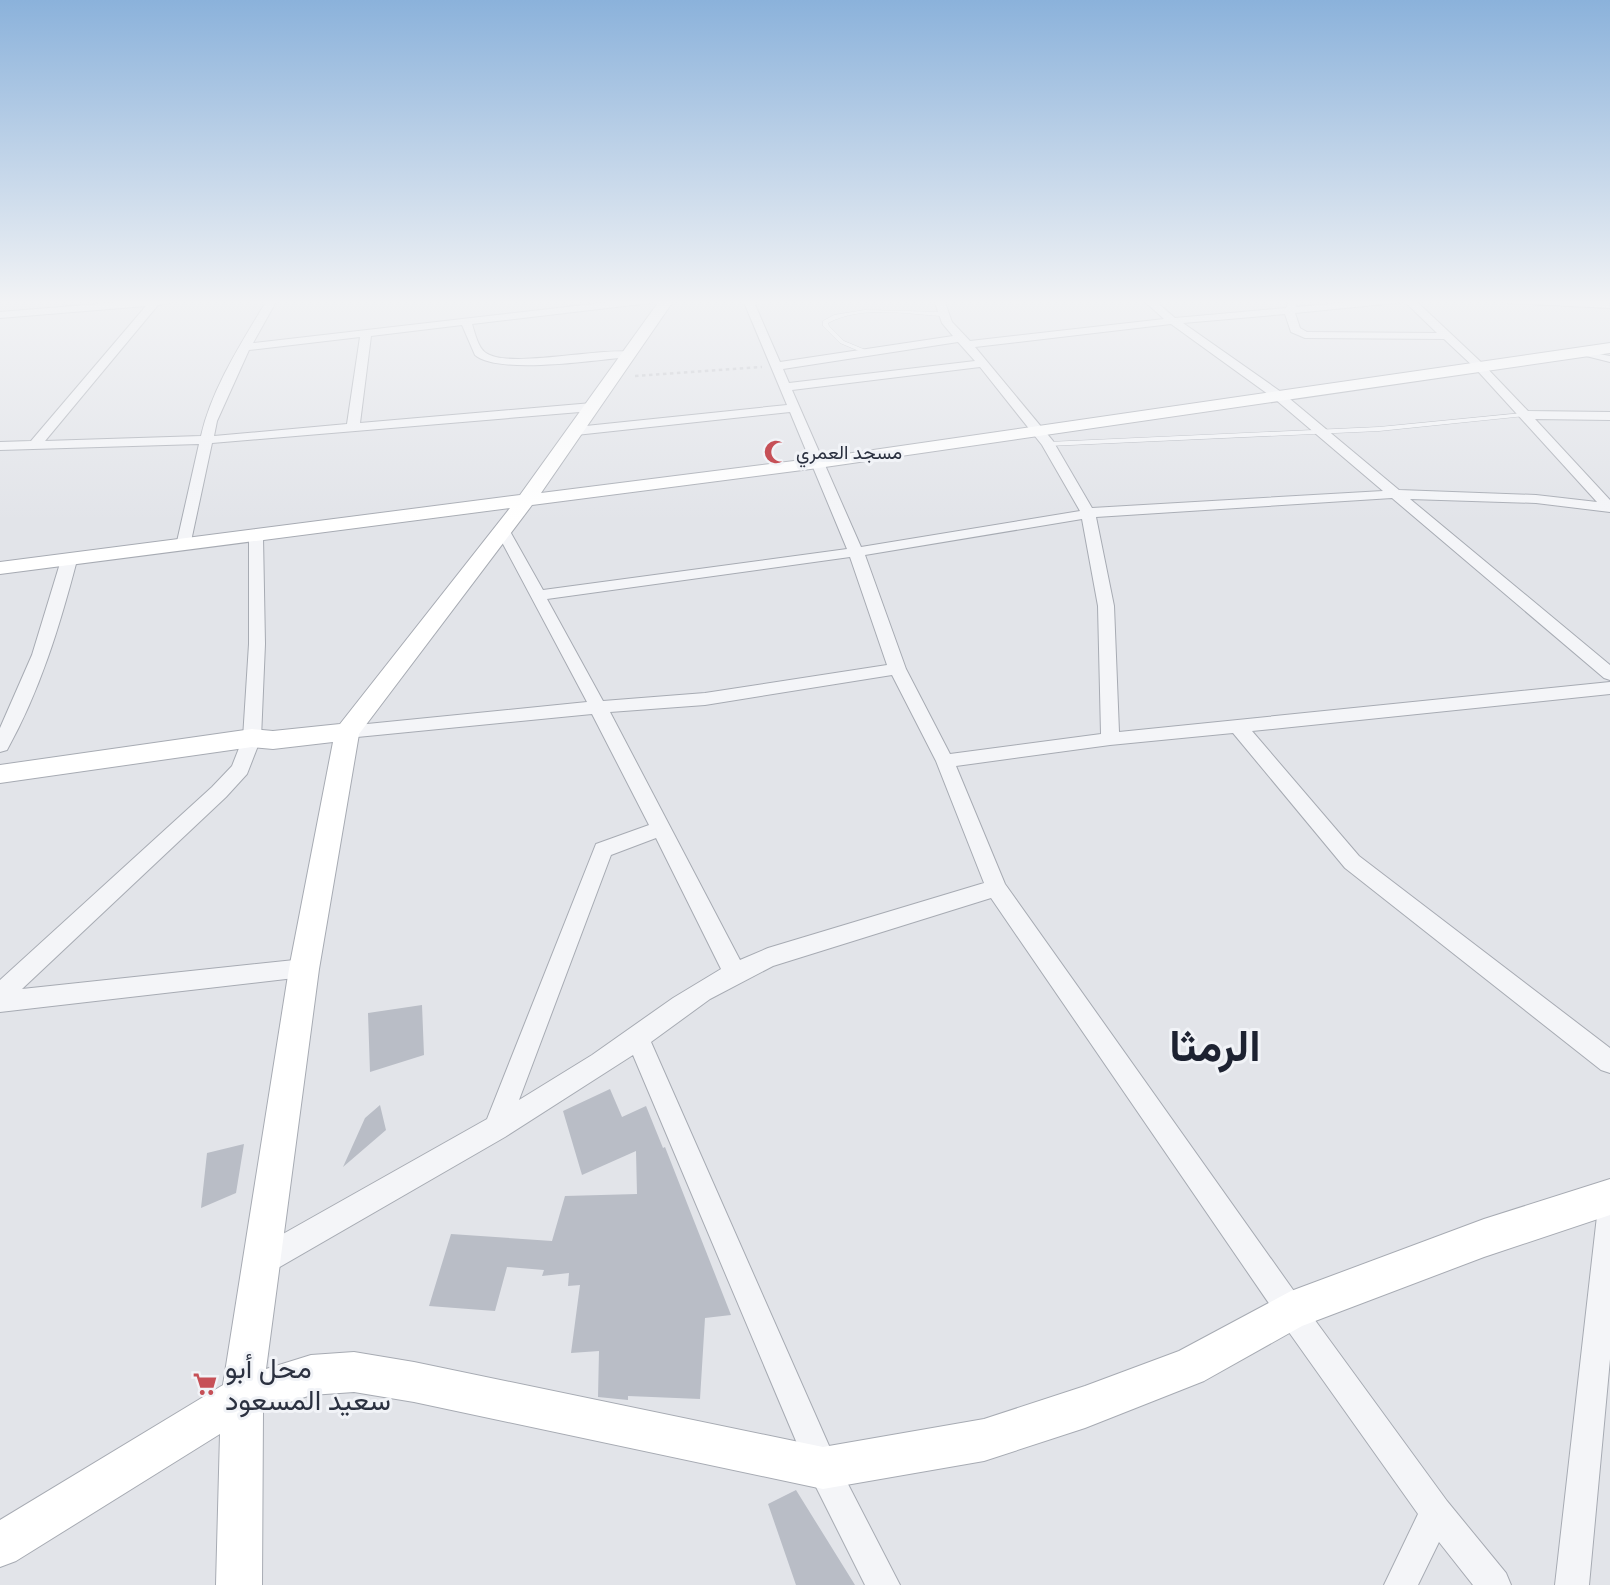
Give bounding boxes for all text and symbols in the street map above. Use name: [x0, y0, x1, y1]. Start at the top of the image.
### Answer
mosque icon: مسجد العمري: [762, 438, 790, 466]
place label: مسجد العمري: [796, 442, 902, 468]
district label: الرمثا: [1169, 1022, 1261, 1078]
place label: محل أبو سعيد المسعود: [225, 1353, 391, 1421]
supermarket icon: محل أبو سعيد المسعود: [191, 1370, 219, 1398]

